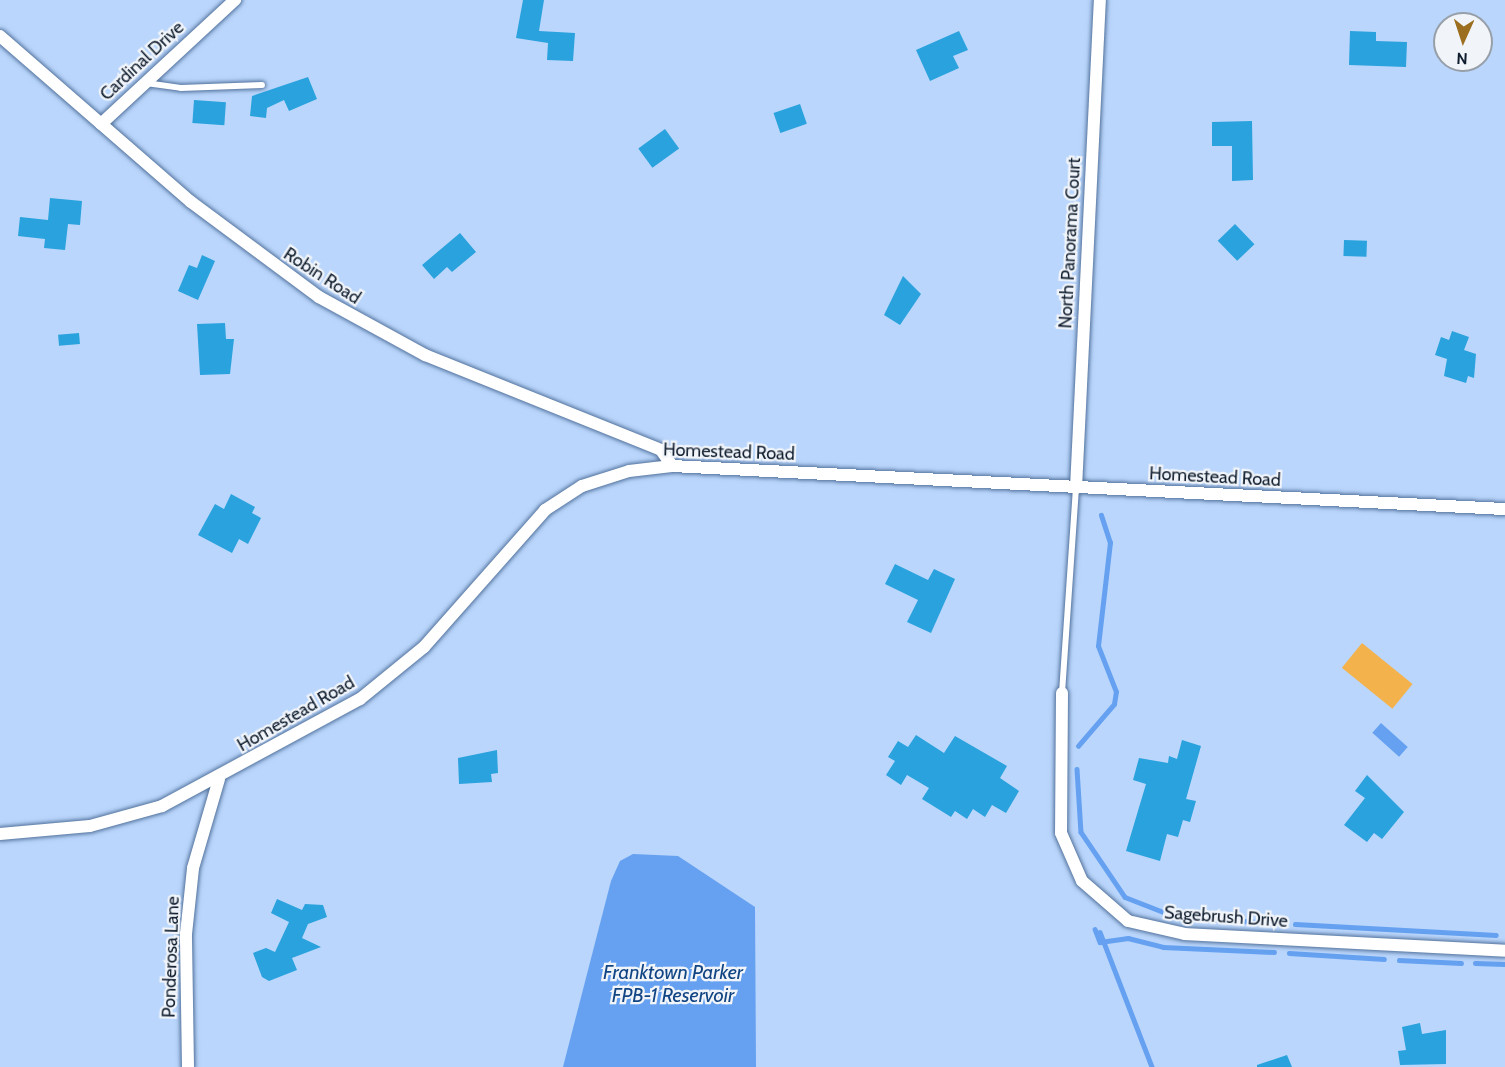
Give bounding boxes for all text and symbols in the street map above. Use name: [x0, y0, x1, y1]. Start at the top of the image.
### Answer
north arrow: [1433, 12, 1493, 72]
street label: Cardinal Drive: [96, 17, 188, 105]
text: N: [1456, 49, 1468, 68]
street label: North Panorama Court: [1055, 157, 1085, 329]
street label: Robin Road: [279, 243, 365, 309]
street label: Homestead Road: [663, 439, 795, 465]
street label: Homestead Road: [1149, 463, 1281, 491]
street label: Homestead Road: [234, 672, 358, 756]
street label: Ponderosa Lane: [158, 896, 184, 1018]
street label: Sagebrush Drive: [1163, 902, 1289, 932]
water label: Franktown Parker FPB-1 Reservoir: [603, 961, 743, 1008]

